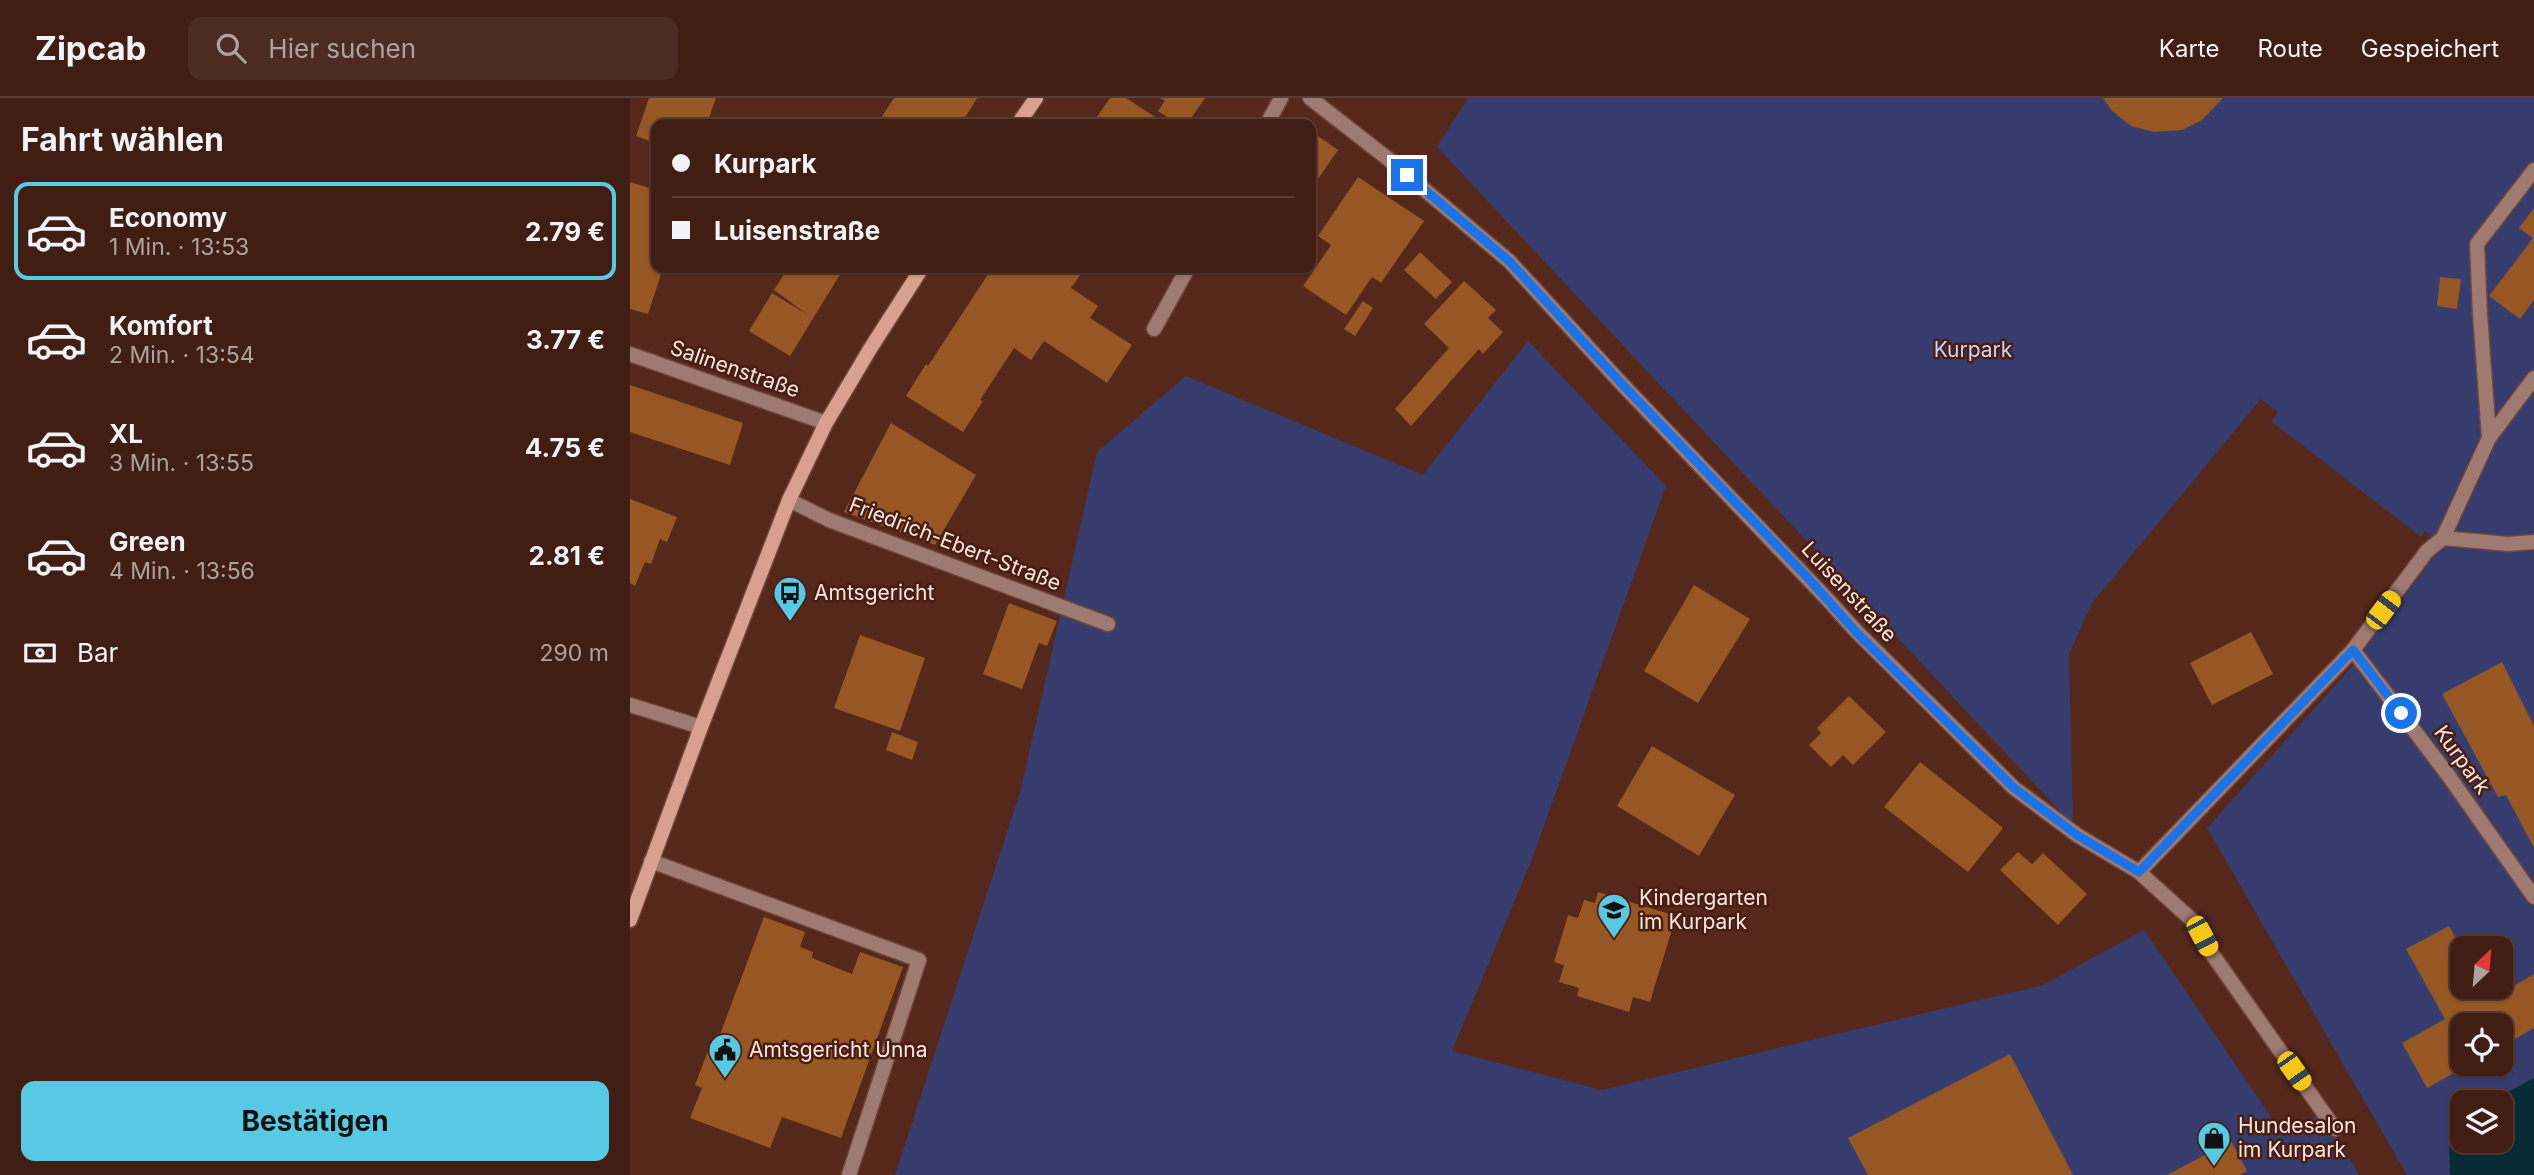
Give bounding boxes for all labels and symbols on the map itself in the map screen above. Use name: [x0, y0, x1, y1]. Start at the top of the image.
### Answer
route end: [1391, 159, 1423, 191]
street label: Salinenstraße: [667, 335, 803, 402]
park label: Kurpark: [1934, 337, 2013, 362]
street label: Friedrich-Ebert-Straße: [846, 492, 1065, 596]
street label: Luisenstraße: [1797, 536, 1902, 647]
bus stop icon: Amtsgericht: [771, 574, 809, 623]
place label: Amtsgericht: [814, 580, 934, 605]
car: [2362, 587, 2405, 633]
route start: [2385, 697, 2417, 729]
street label: Kurpark: [2429, 721, 2496, 799]
place label: Kindergarten im Kurpark: [1639, 885, 1768, 934]
school or university icon: Kindergarten im Kurpark: [1595, 891, 1633, 940]
car: [2183, 913, 2222, 959]
north arrow: [2450, 936, 2513, 999]
public building icon: Amtsgericht Unna: [706, 1031, 744, 1080]
place label: Amtsgericht Unna: [749, 1037, 928, 1062]
car: [2274, 1048, 2315, 1094]
place label: Hundesalon im Kurpark: [2238, 1113, 2357, 1162]
shop icon: Hundesalon im Kurpark: [2195, 1119, 2233, 1168]

